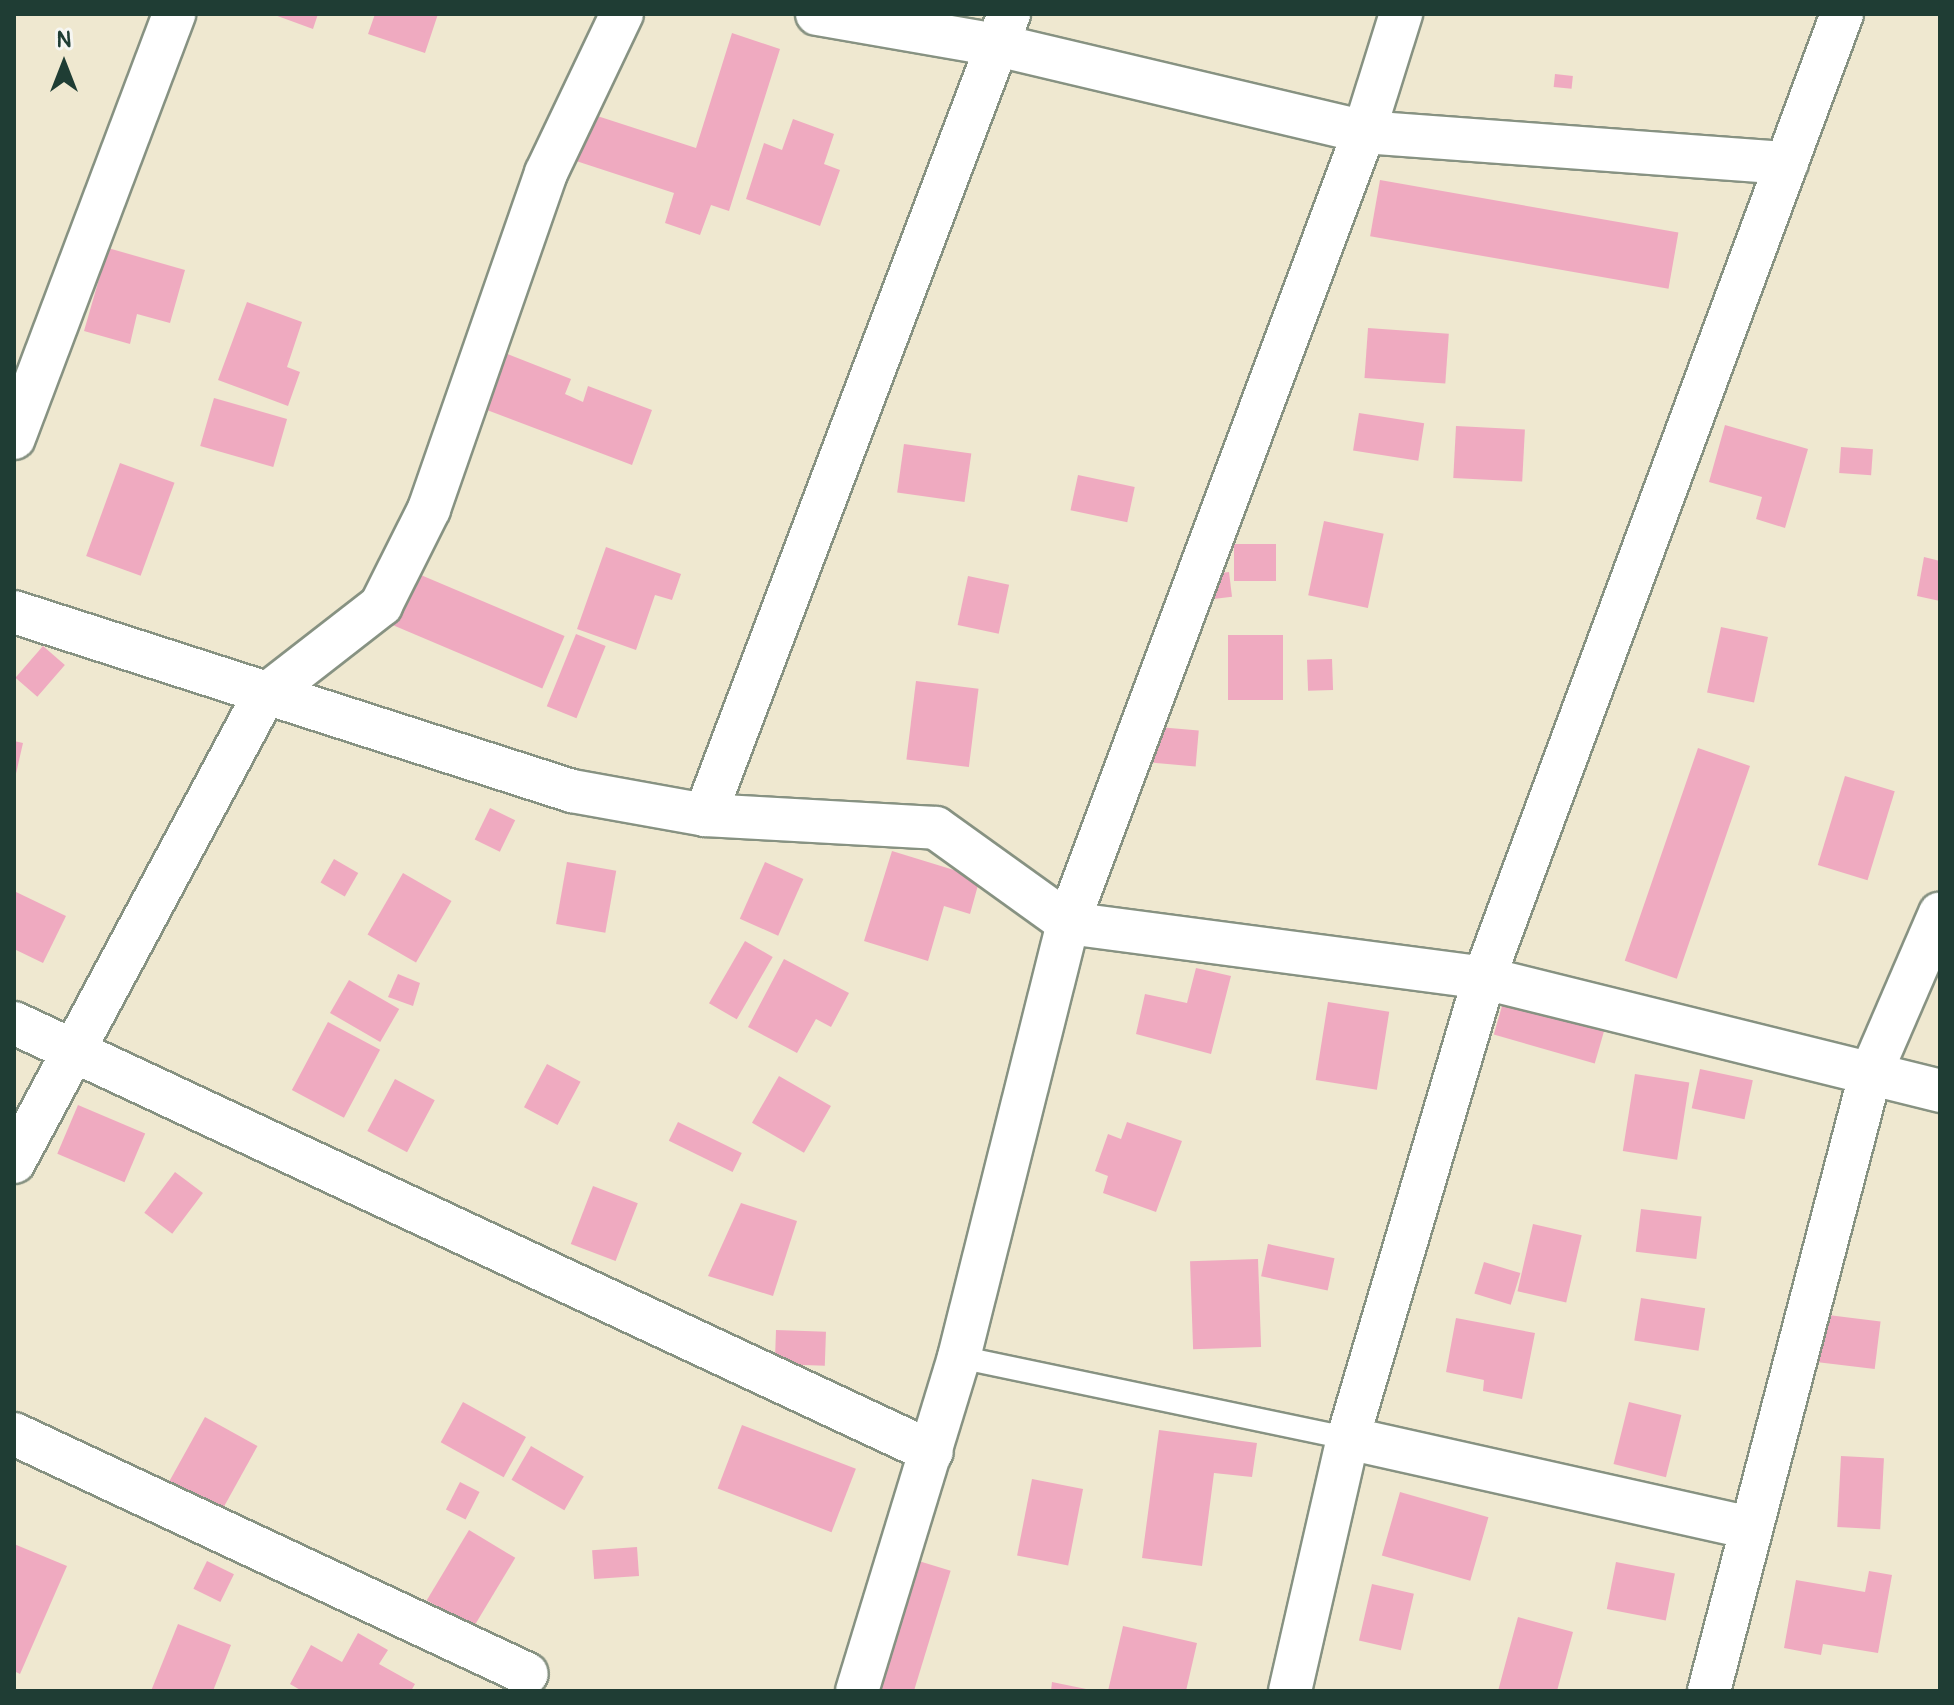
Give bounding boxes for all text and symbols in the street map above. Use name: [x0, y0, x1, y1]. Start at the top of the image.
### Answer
north arrow: [24, 24, 104, 104]
text: N: [57, 26, 71, 54]

